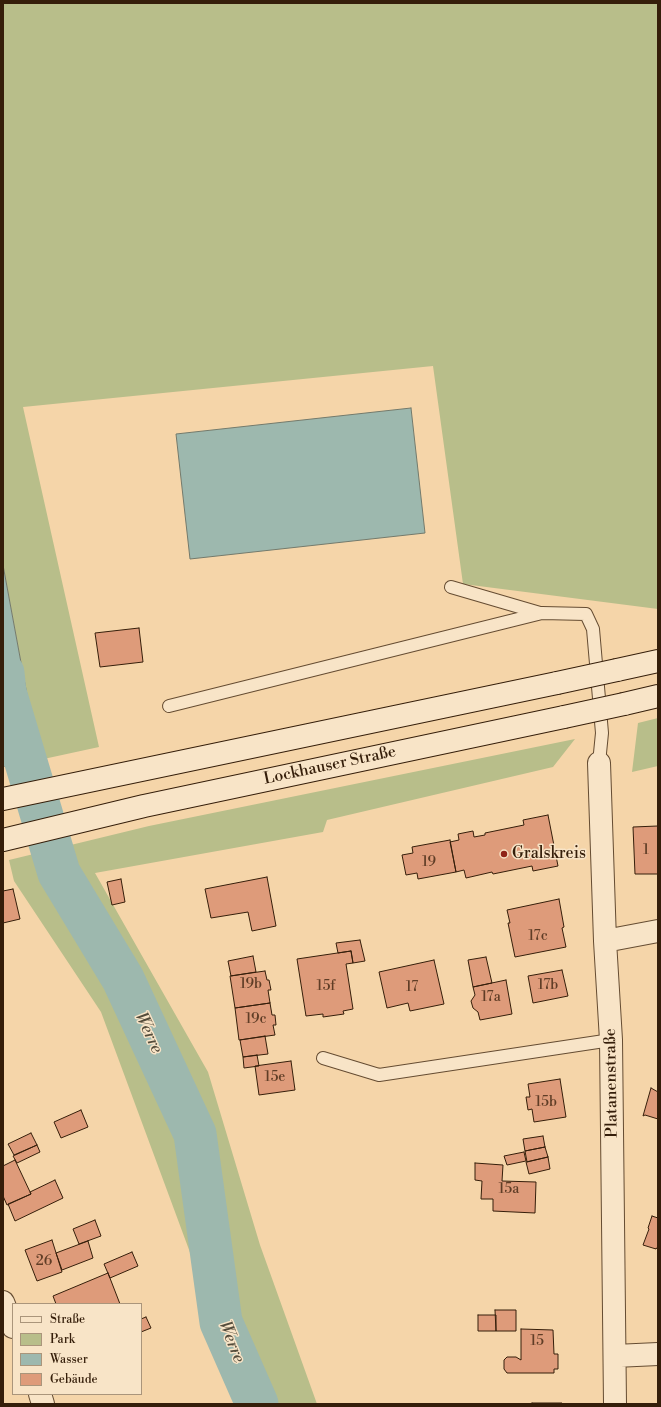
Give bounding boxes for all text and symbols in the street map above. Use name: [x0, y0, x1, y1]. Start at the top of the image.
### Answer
street label: Lockhauser Straße: [262, 743, 398, 789]
house number: 1: [643, 843, 649, 859]
place label: Gralskreis: [512, 844, 586, 864]
marker: Gralskreis: [499, 849, 509, 859]
house number: 19: [422, 855, 436, 871]
house number: 17c: [528, 929, 548, 945]
house number: 19b: [240, 977, 262, 993]
house number: 17b: [538, 978, 558, 994]
house number: 15f: [317, 979, 335, 995]
house number: 17: [406, 980, 418, 996]
house number: 17a: [481, 990, 501, 1006]
water label: Werre: [130, 1009, 166, 1057]
house number: 19c: [245, 1012, 267, 1028]
street label: Platanenstraße: [601, 1028, 623, 1138]
house number: 15e: [265, 1070, 285, 1086]
house number: 15b: [535, 1095, 557, 1111]
house number: 15a: [499, 1182, 519, 1198]
house number: 26: [36, 1254, 52, 1270]
legend: [12, 1303, 142, 1395]
text: Straße: [50, 1312, 85, 1327]
water label: Werre: [213, 1318, 249, 1366]
text: Park: [50, 1332, 75, 1347]
house number: 15: [530, 1334, 544, 1350]
text: Wasser: [50, 1352, 88, 1367]
text: Gebäude: [50, 1372, 98, 1387]

